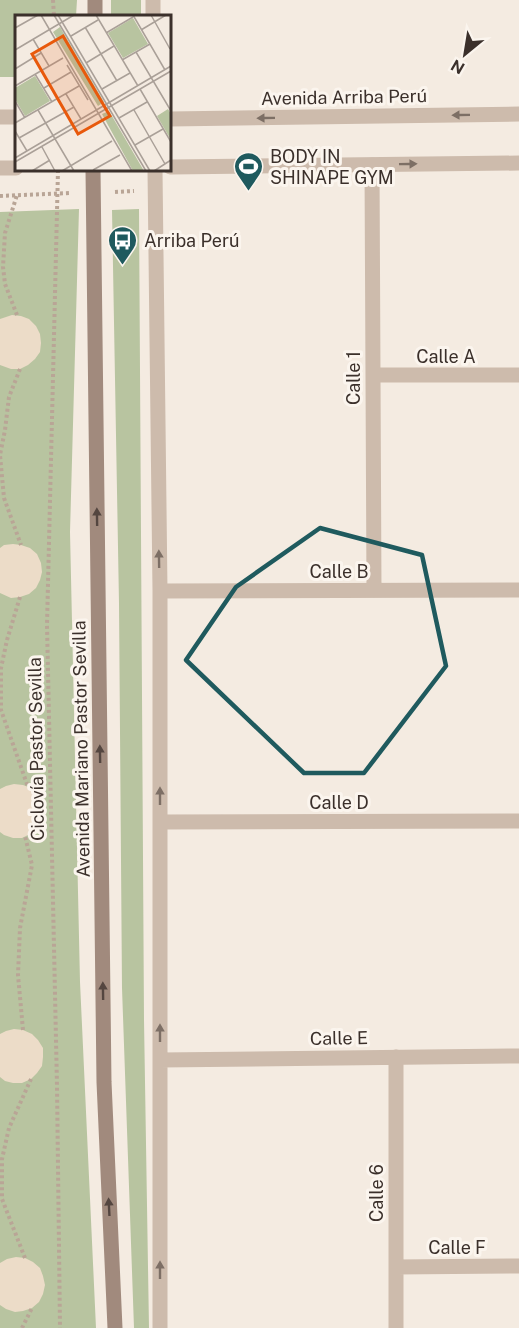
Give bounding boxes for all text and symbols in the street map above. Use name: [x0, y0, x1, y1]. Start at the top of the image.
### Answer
inset map: [15, 15, 171, 171]
north arrow: [435, 24, 495, 84]
text: N: [448, 55, 468, 78]
street label: Avenida Arriba Perú: [261, 85, 427, 109]
one-way arrow: [451, 110, 470, 120]
one-way arrow: [256, 113, 275, 122]
place label: BODY IN SHINAPE GYM: [270, 146, 394, 188]
sports icon: BODY IN SHINAPE GYM: [233, 150, 265, 192]
one-way arrow: [398, 159, 417, 169]
bus stop icon: Arriba Perú: [107, 224, 139, 266]
place label: Arriba Perú: [144, 230, 239, 251]
street label: Calle A: [416, 346, 476, 367]
street label: Calle 1: [343, 351, 364, 405]
one-way arrow: [93, 507, 102, 526]
one-way arrow: [154, 549, 164, 568]
street label: Calle B: [310, 561, 368, 582]
street label: Avenida Mariano Pastor Sevilla: [68, 620, 94, 878]
street label: Ciclovía Pastor Sevilla: [24, 657, 48, 841]
one-way arrow: [95, 744, 105, 763]
one-way arrow: [155, 786, 165, 805]
street label: Calle D: [309, 792, 369, 813]
one-way arrow: [98, 981, 108, 1000]
one-way arrow: [155, 1023, 165, 1042]
street label: Calle E: [310, 1027, 368, 1049]
street label: Calle 6: [366, 1164, 387, 1222]
one-way arrow: [105, 1197, 114, 1216]
street label: Calle F: [428, 1237, 486, 1258]
one-way arrow: [155, 1260, 165, 1279]

